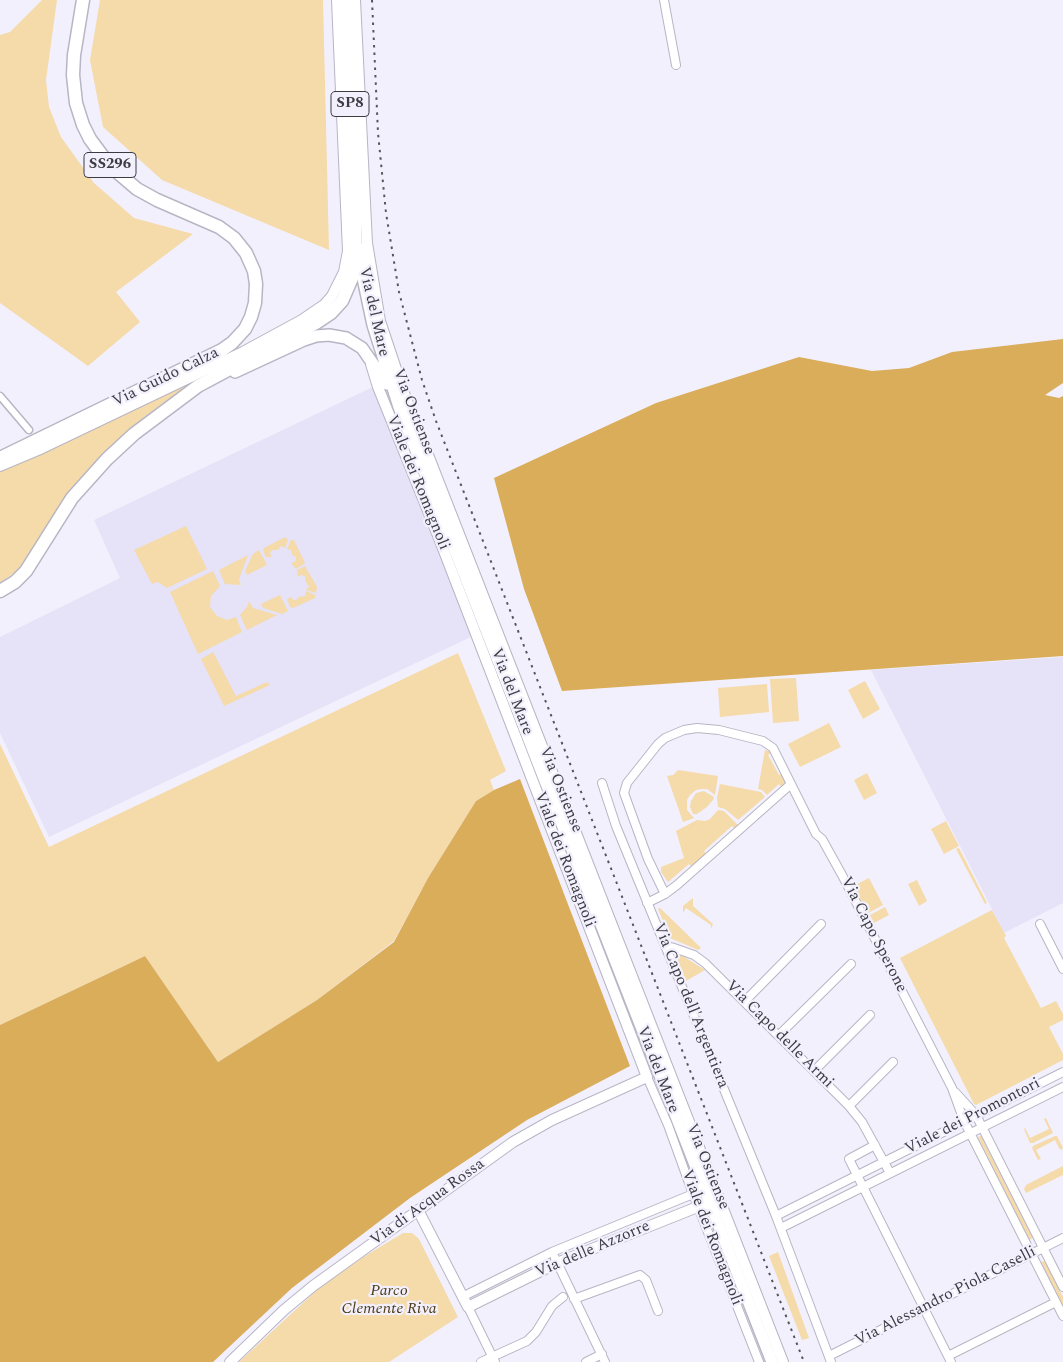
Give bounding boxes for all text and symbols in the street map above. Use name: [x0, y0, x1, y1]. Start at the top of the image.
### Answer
road number: SP8: [331, 92, 369, 116]
road number: SS296: [84, 152, 136, 178]
street label: Via del Mare: [353, 265, 393, 359]
street label: Via Guido Calza: [110, 344, 222, 412]
street label: Via Ostiense: [388, 366, 438, 458]
street label: Viale dei Romagnoli: [381, 413, 453, 553]
street label: Via del Mare: [486, 646, 536, 738]
street label: Via Ostiense: [534, 744, 586, 836]
street label: Viale dei Romagnoli: [529, 790, 599, 930]
street label: Via Capo Sperone: [836, 874, 910, 996]
street label: Via Capo dell'Argentiera: [648, 920, 732, 1092]
street label: Via Capo delle Armi: [721, 977, 837, 1093]
street label: Via del Mare: [632, 1024, 682, 1116]
street label: Viale dei Promontori: [902, 1075, 1044, 1159]
street label: Via Ostiense: [681, 1121, 733, 1213]
street label: Via di Acqua Rossa: [367, 1155, 489, 1251]
street label: Viale dei Romagnoli: [676, 1168, 746, 1308]
street label: Via delle Azzorre: [533, 1217, 653, 1283]
street label: Via Alessandro Piola Caselli: [852, 1243, 1040, 1351]
park label: Parco Clemente Riva: [341, 1282, 437, 1320]

